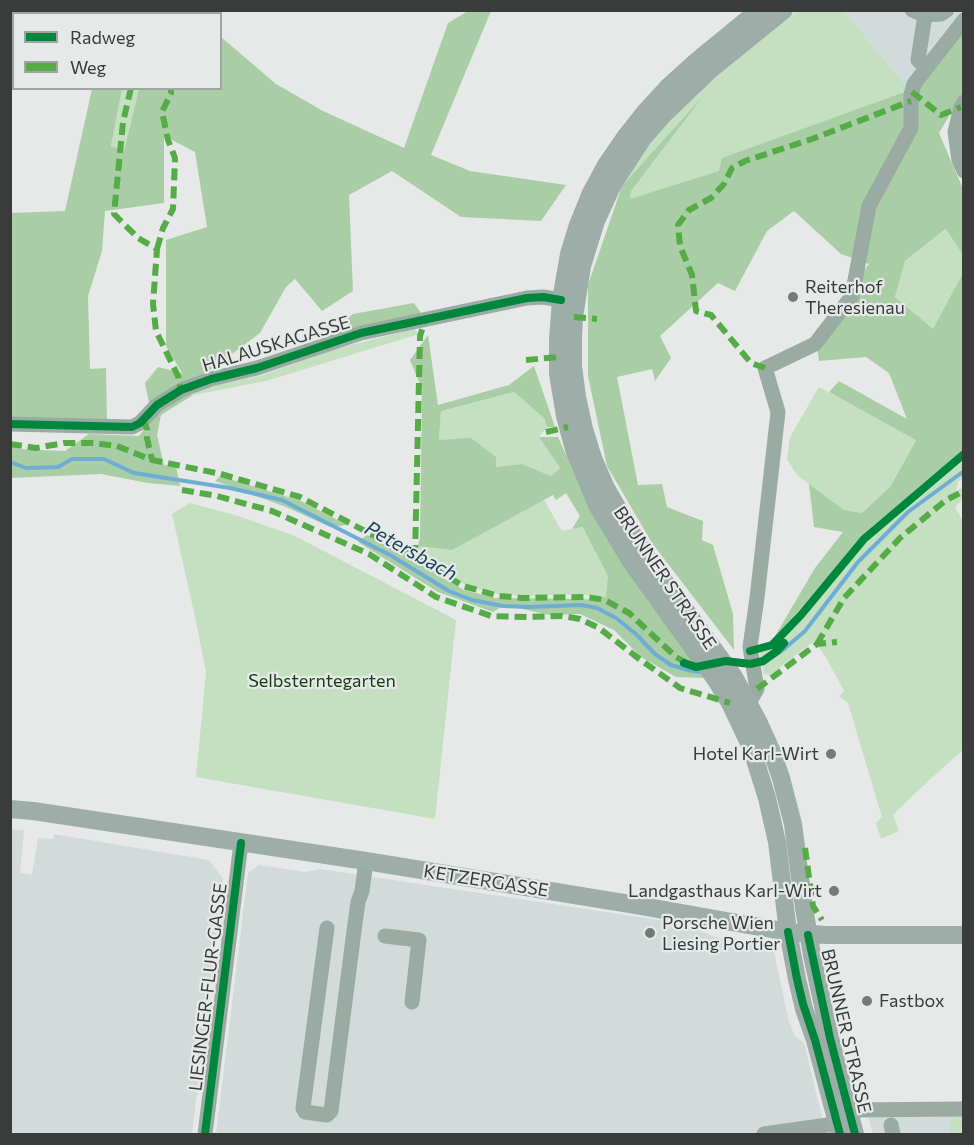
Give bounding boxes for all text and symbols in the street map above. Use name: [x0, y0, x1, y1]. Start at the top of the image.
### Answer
legend: [12, 12, 222, 90]
text: Radweg: [70, 26, 135, 48]
text: Weg: [70, 56, 106, 78]
place label: Reiterhof Theresienau: [805, 276, 905, 318]
marker: Reiterhof Theresienau: [786, 290, 800, 304]
street label: HALAUSKAGASSE: [200, 311, 352, 377]
street label: BRUNNER STRASSE: [609, 502, 721, 654]
water label: Petersbach: [361, 516, 461, 586]
park label: Selbsterntegarten: [248, 670, 396, 692]
place label: Hotel Karl-Wirt: [693, 743, 819, 765]
marker: Hotel Karl-Wirt: [824, 747, 838, 761]
street label: KETZERGASSE: [422, 860, 550, 902]
place label: Landgasthaus Karl-Wirt: [628, 880, 822, 902]
street label: LIESINGER-FLUR-GASSE: [185, 882, 231, 1092]
marker: Landgasthaus Karl-Wirt: [827, 884, 841, 898]
place label: Porsche Wien Liesing Portier: [662, 912, 780, 954]
marker: Porsche Wien Liesing Portier: [643, 926, 657, 940]
street label: BRUNNER STRASSE: [817, 947, 875, 1115]
place label: Fastbox: [879, 990, 944, 1012]
marker: Fastbox: [860, 994, 874, 1008]

